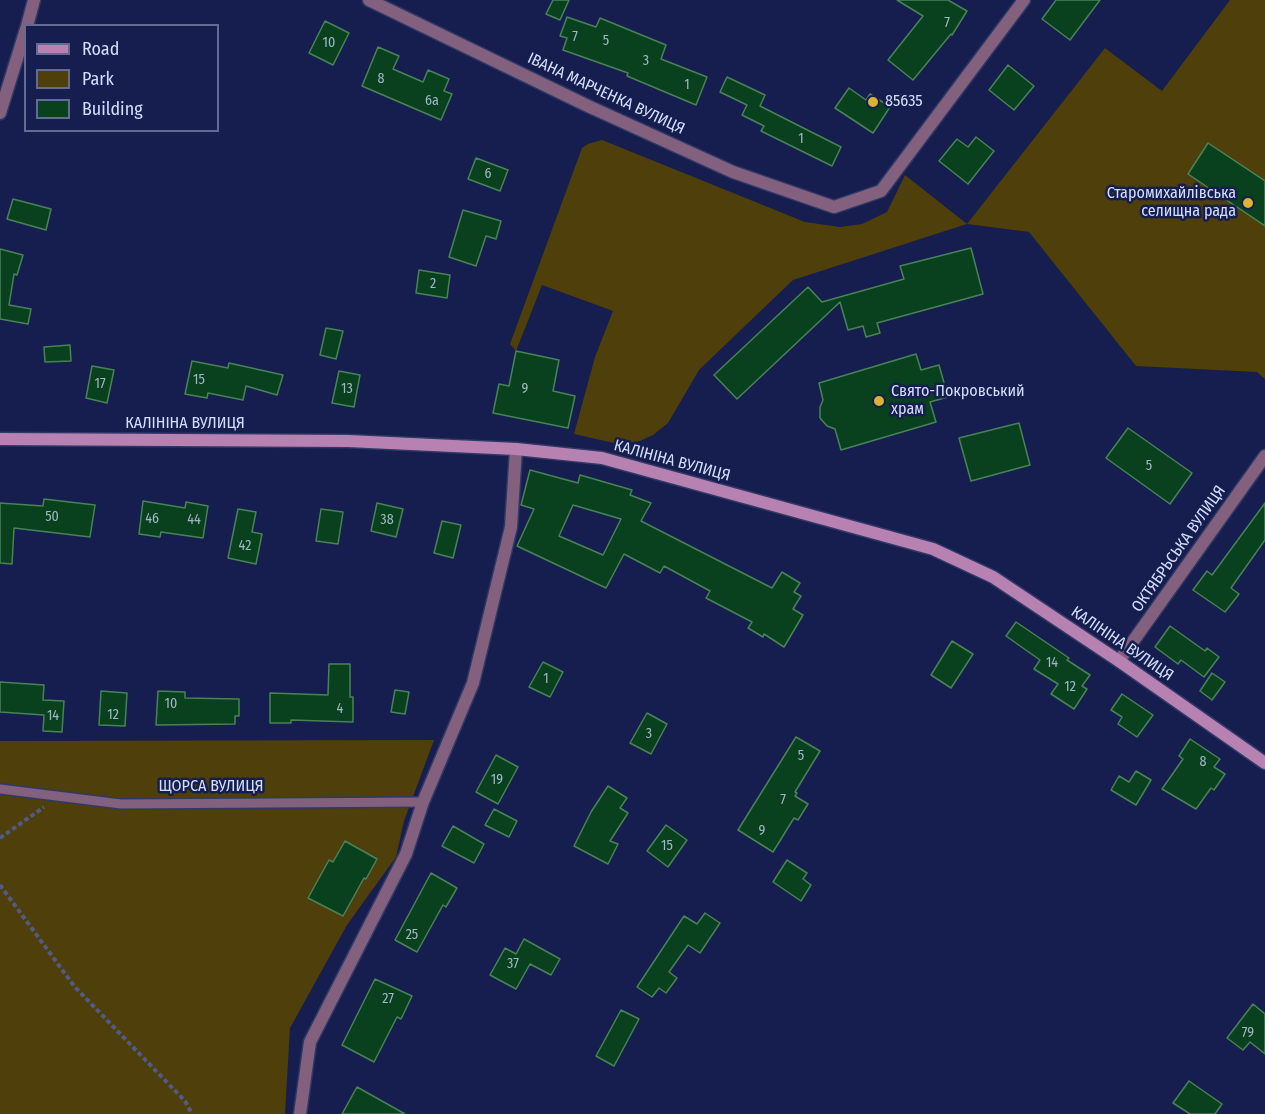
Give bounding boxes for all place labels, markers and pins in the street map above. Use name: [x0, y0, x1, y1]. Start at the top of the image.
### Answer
place label: 85635: [885, 92, 923, 112]
marker: 85635: [866, 95, 880, 109]
place label: Старомихайлівська селищна рада: [1107, 184, 1236, 222]
marker: Старомихайлівська селищна рада: [1241, 196, 1255, 210]
place label: Свято-Покровський храм: [891, 382, 1025, 420]
marker: Свято-Покровський храм: [872, 394, 886, 408]

